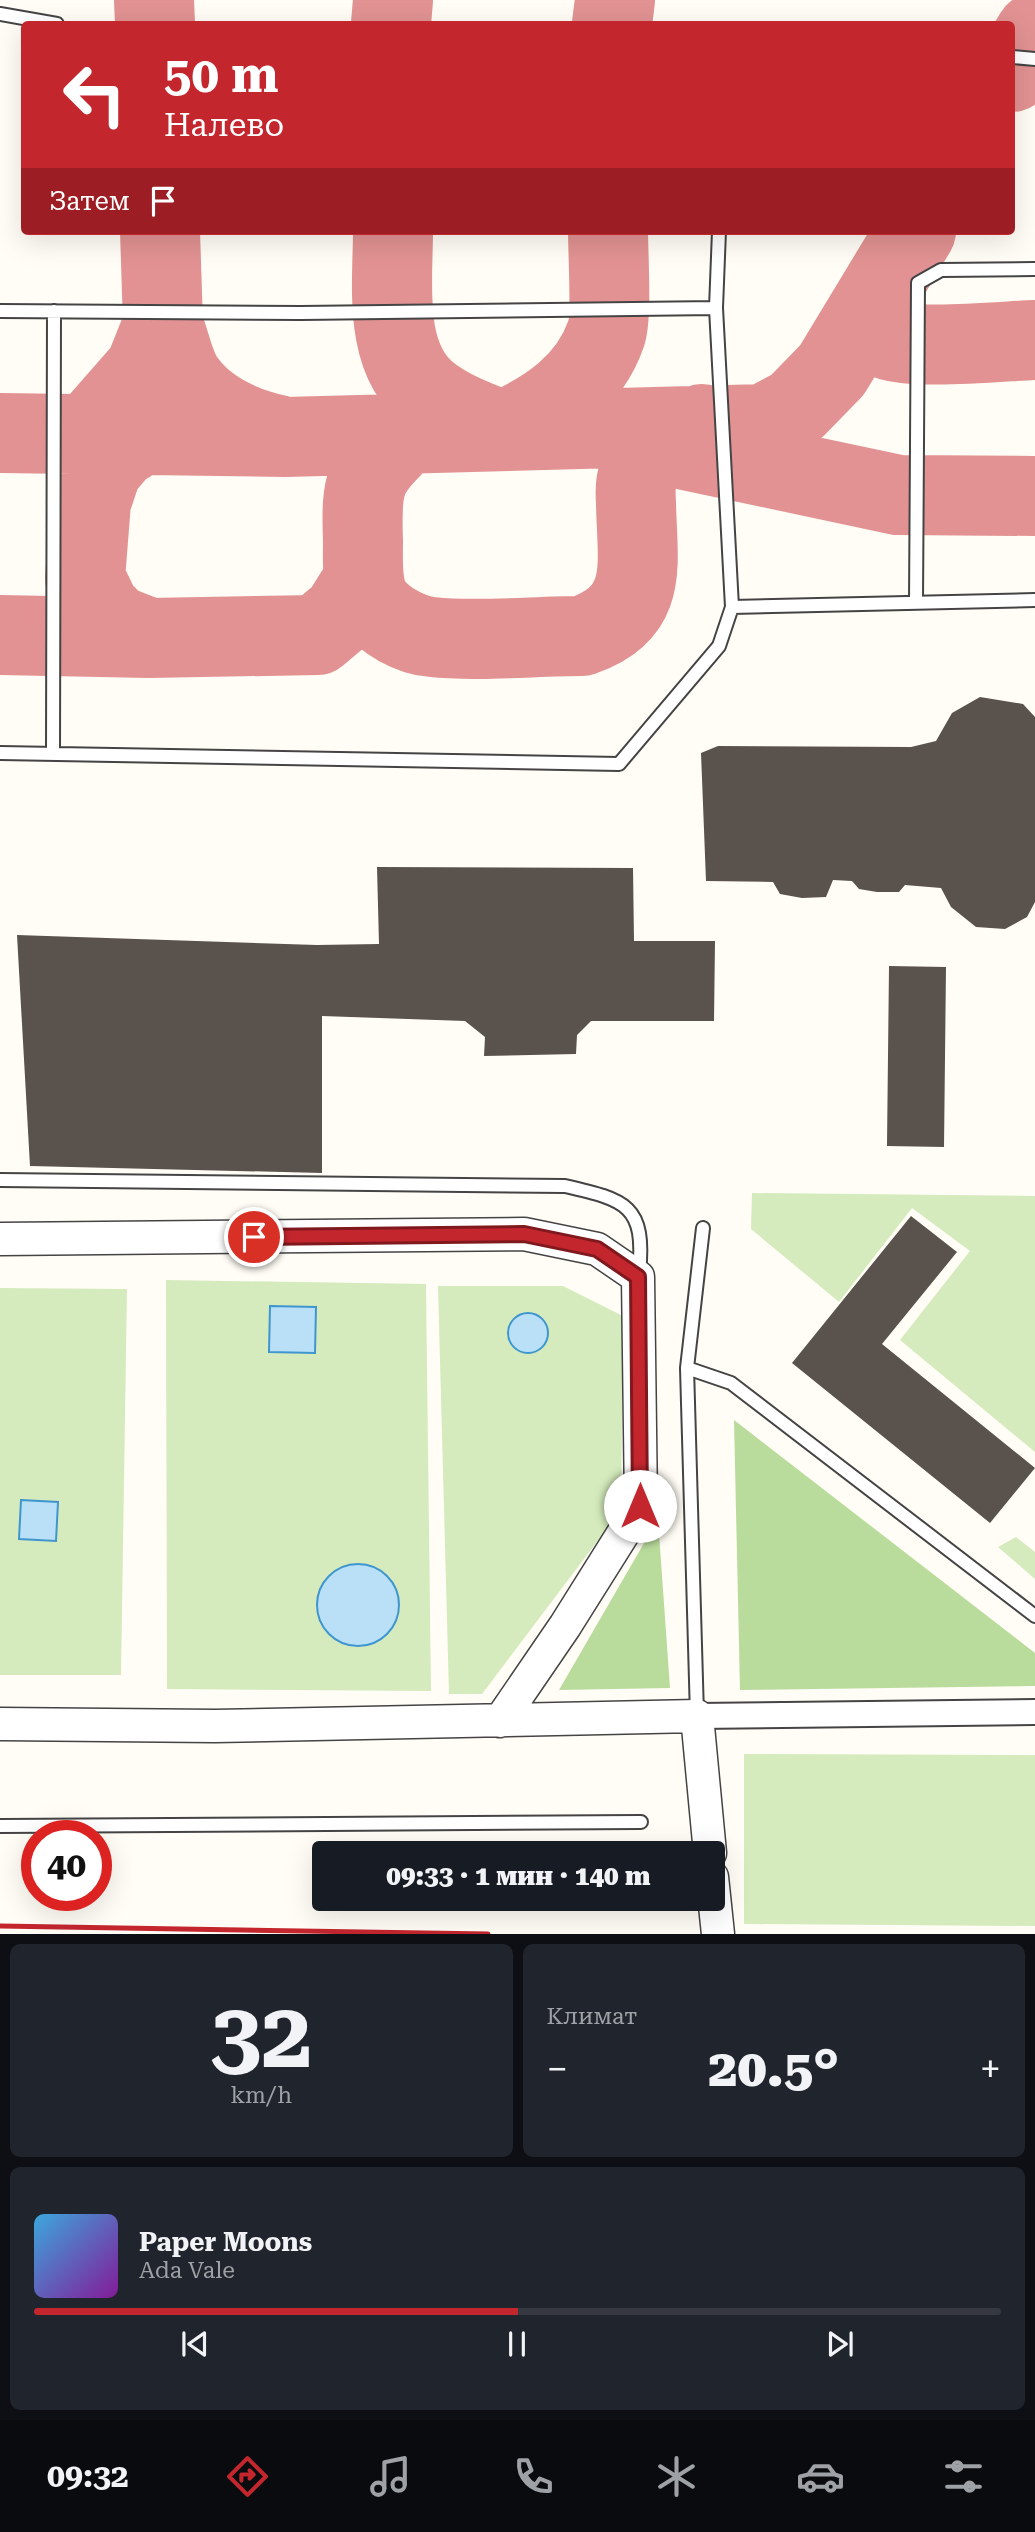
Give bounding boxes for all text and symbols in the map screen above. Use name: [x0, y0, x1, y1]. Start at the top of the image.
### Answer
text: 50 m: [164, 47, 279, 104]
icon: left: [49, 49, 140, 140]
text: Налево: [164, 106, 284, 144]
icon: arrive: [144, 182, 182, 220]
text: Затем: [49, 186, 130, 216]
pin: [224, 1207, 284, 1267]
icon: arrive: [235, 1218, 273, 1256]
position arrow: [603, 1469, 677, 1543]
speed limit sign: 40: [21, 1820, 112, 1911]
text: 09:33 · 1 мин · 140 m: [386, 1861, 651, 1891]
text: 32: [210, 1983, 312, 2089]
text: Климат: [547, 2003, 637, 2030]
text: 20.5°: [708, 2038, 839, 2099]
text: −: [547, 2047, 568, 2091]
text: +: [980, 2047, 1001, 2091]
text: km/h: [230, 2082, 292, 2109]
text: Paper Moons: [139, 2227, 312, 2257]
text: Ada Vale: [139, 2257, 235, 2284]
icon: previous: [176, 2325, 214, 2363]
icon: pause: [498, 2325, 536, 2363]
icon: next: [821, 2325, 859, 2363]
icon: directions: [223, 2452, 272, 2501]
icon: music: [366, 2452, 415, 2501]
icon: phone: [509, 2452, 558, 2501]
icon: climate: [652, 2452, 701, 2501]
icon: car: [796, 2452, 845, 2501]
icon: filters: [939, 2452, 988, 2501]
text: 09:32: [47, 2457, 129, 2495]

